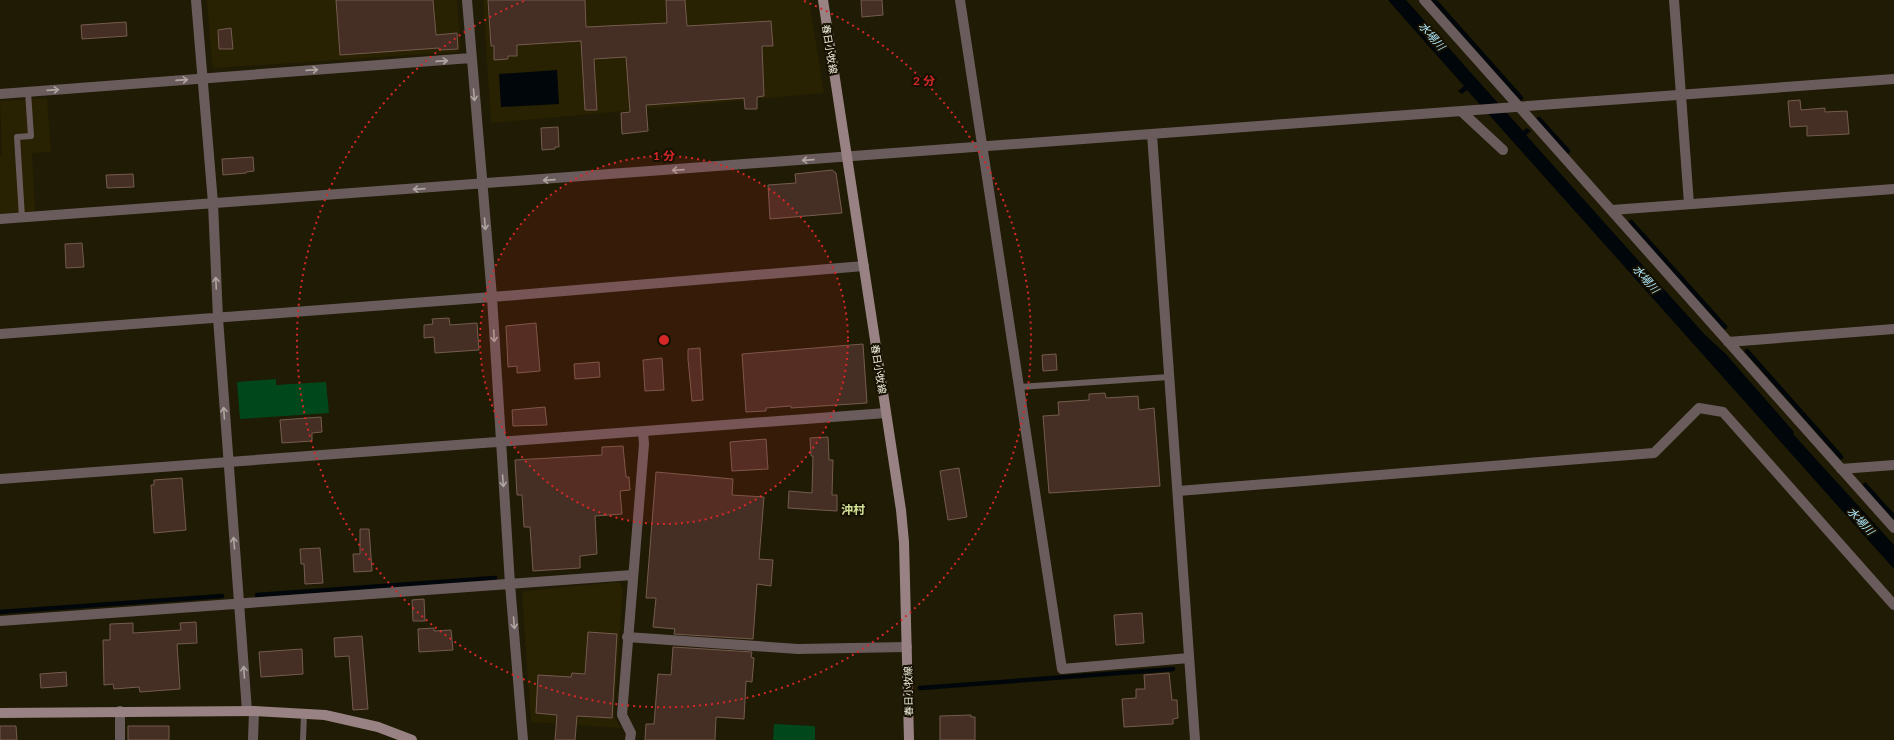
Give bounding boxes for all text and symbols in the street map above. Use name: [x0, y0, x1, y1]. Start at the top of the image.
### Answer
water label: 水場川: [1417, 19, 1449, 53]
street label: 春日小牧線: [820, 23, 840, 75]
one-way arrow: [435, 57, 448, 64]
one-way arrow: [305, 67, 318, 74]
text: 2 分: [913, 73, 935, 88]
one-way arrow: [175, 76, 188, 83]
one-way arrow: [46, 86, 59, 93]
one-way arrow: [471, 88, 478, 101]
text: 1 分: [653, 148, 675, 163]
one-way arrow: [802, 157, 815, 164]
one-way arrow: [672, 167, 685, 174]
one-way arrow: [543, 176, 556, 183]
one-way arrow: [413, 185, 426, 193]
one-way arrow: [482, 217, 489, 230]
water label: 水場川: [1631, 262, 1663, 296]
one-way arrow: [213, 277, 220, 290]
one-way arrow: [491, 329, 498, 342]
centre of rings: [657, 333, 671, 347]
street label: 春日小牧線: [869, 343, 889, 395]
one-way arrow: [221, 407, 228, 420]
one-way arrow: [500, 474, 507, 487]
district label: 沖村: [841, 502, 865, 517]
water label: 水場川: [1845, 504, 1878, 538]
one-way arrow: [231, 537, 238, 550]
one-way arrow: [510, 616, 517, 629]
one-way arrow: [241, 666, 248, 679]
street label: 春日小牧線: [902, 666, 914, 716]

